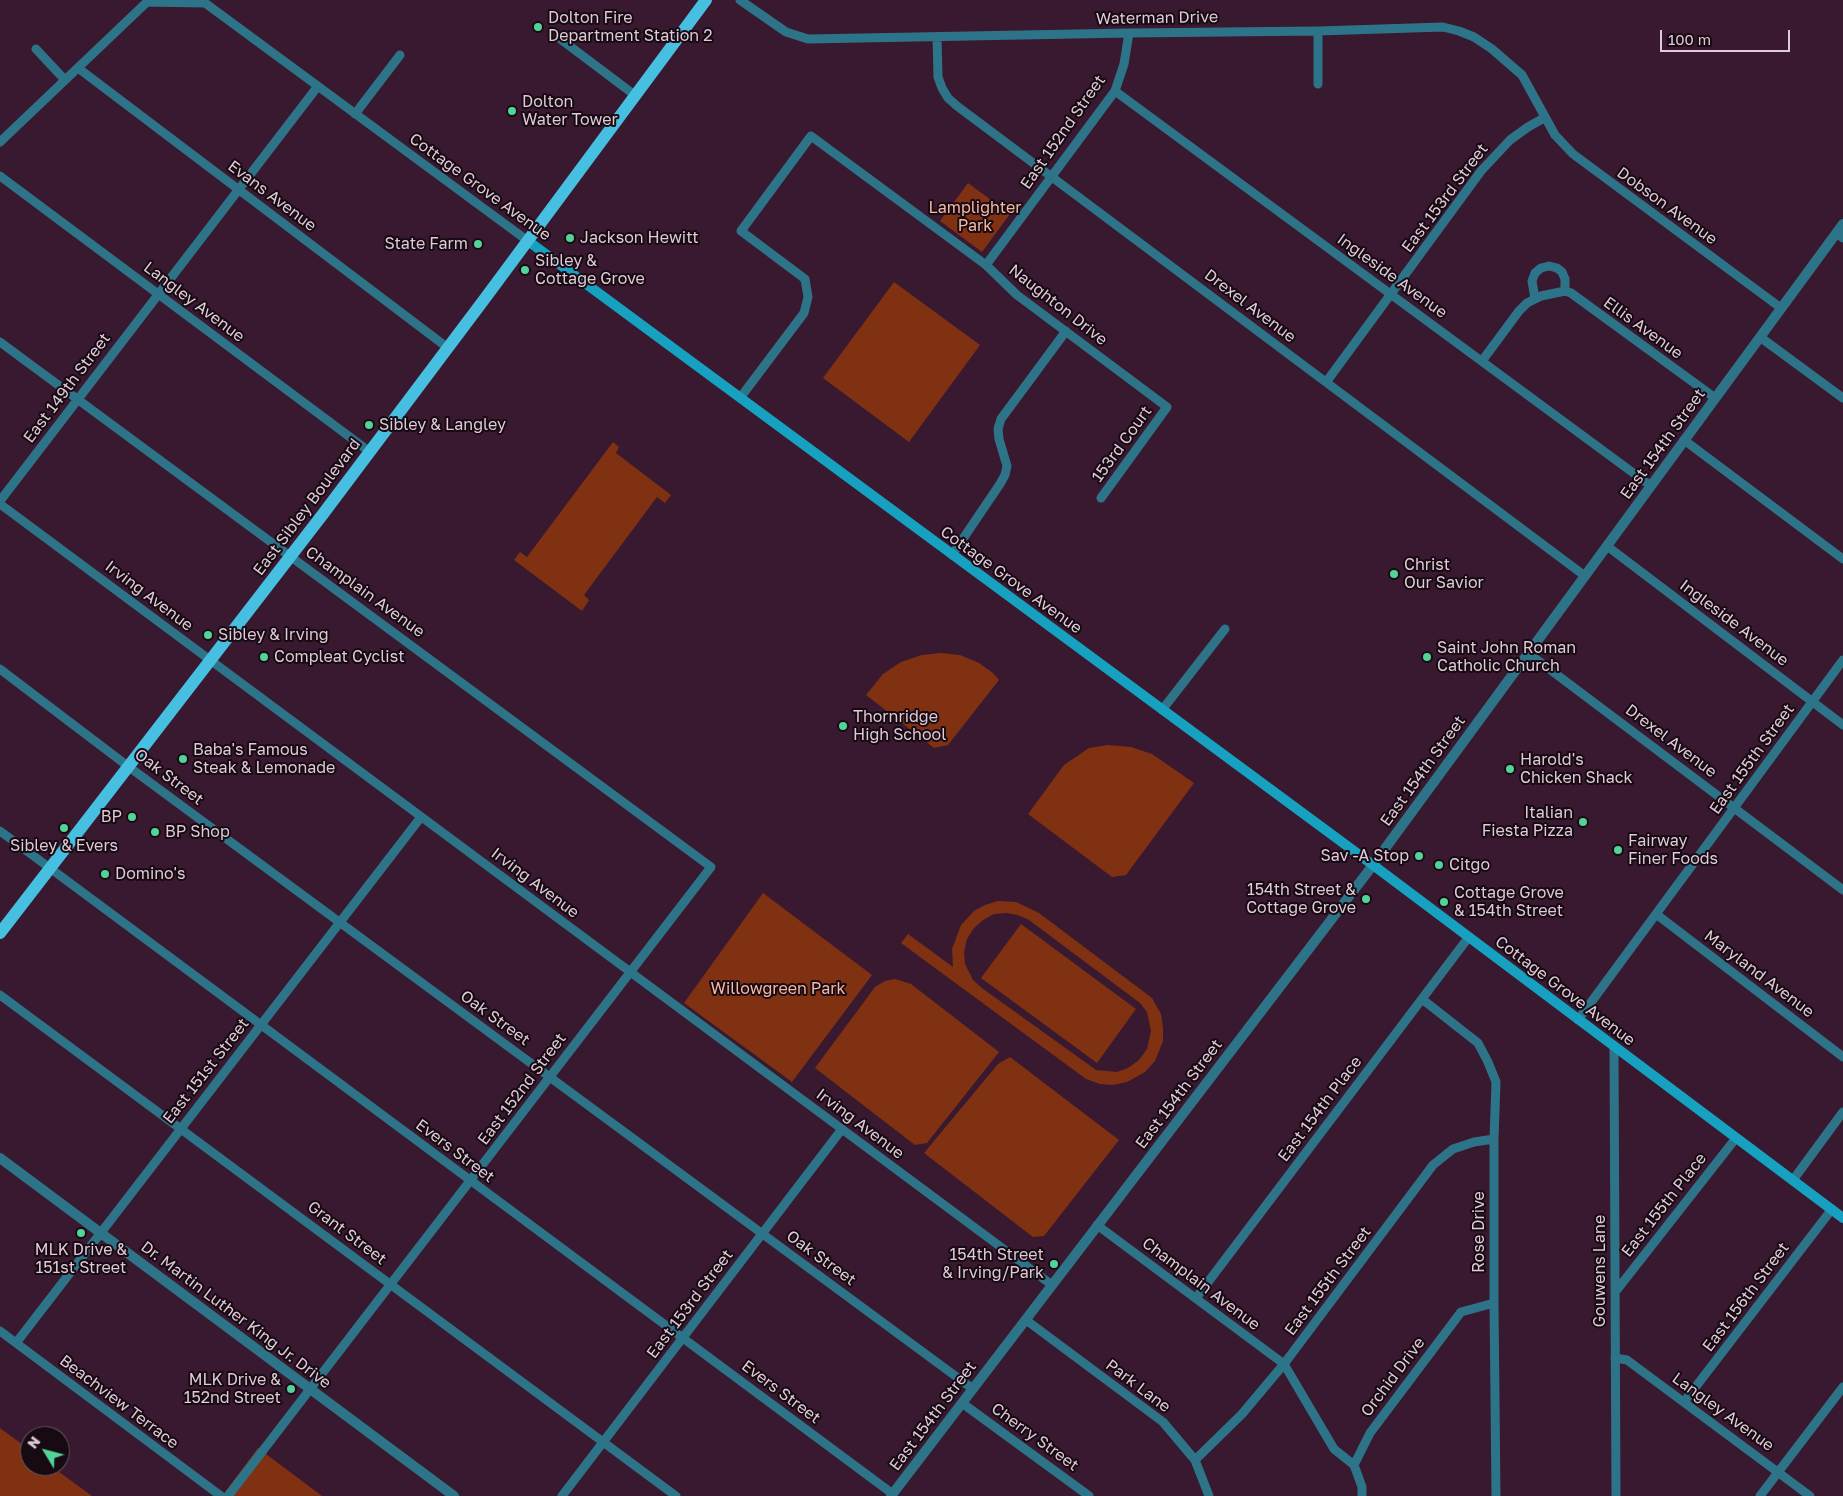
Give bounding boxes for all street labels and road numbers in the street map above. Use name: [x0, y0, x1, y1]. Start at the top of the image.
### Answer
street label: Waterman Drive: [1096, 7, 1218, 29]
street label: East 152nd Street: [1016, 71, 1110, 193]
street label: Cottage Grove Avenue: [405, 129, 555, 245]
street label: East 153rd Street: [1398, 140, 1492, 256]
street label: Evans Avenue: [224, 156, 320, 236]
street label: Dobson Avenue: [1613, 163, 1721, 249]
street label: Ingleside Avenue: [1333, 230, 1451, 322]
street label: Langley Avenue: [140, 258, 248, 346]
street label: Naughton Drive: [1005, 261, 1111, 349]
street label: Drexel Avenue: [1200, 265, 1300, 347]
street label: Ellis Avenue: [1600, 293, 1686, 363]
street label: East 149th Street: [20, 329, 114, 447]
street label: East 154th Street: [1616, 385, 1710, 503]
street label: 153rd Court: [1088, 402, 1156, 486]
street label: East Sibley Boulevard: [249, 435, 365, 579]
street label: Cottage Grove Avenue: [936, 522, 1086, 638]
street label: Champlain Avenue: [302, 542, 428, 642]
street label: Irving Avenue: [101, 557, 197, 635]
street label: Ingleside Avenue: [1676, 576, 1792, 670]
street label: Drexel Avenue: [1621, 700, 1721, 782]
street label: East 155th Street: [1706, 700, 1798, 818]
street label: East 154th Street: [1376, 712, 1470, 830]
street label: Oak Street: [131, 745, 207, 809]
street label: Irving Avenue: [487, 844, 583, 922]
street label: Maryland Avenue: [1700, 926, 1818, 1022]
street label: Cottage Grove Avenue: [1491, 932, 1639, 1050]
street label: Oak Street: [456, 986, 534, 1050]
street label: East 151st Street: [159, 1014, 253, 1128]
street label: East 152nd Street: [474, 1029, 570, 1149]
street label: East 154th Street: [1132, 1036, 1226, 1152]
street label: East 154th Place: [1274, 1052, 1366, 1166]
street label: Irving Avenue: [812, 1085, 908, 1163]
street label: Evers Street: [412, 1115, 498, 1187]
street label: East 155th Place: [1617, 1149, 1711, 1261]
street label: Rose Drive: [1469, 1191, 1489, 1273]
street label: Grant Street: [304, 1197, 390, 1269]
street label: Gouwens Lane: [1590, 1215, 1610, 1327]
street label: East 155th Street: [1281, 1223, 1375, 1339]
street label: Oak Street: [782, 1226, 860, 1290]
street label: Champlain Avenue: [1138, 1233, 1264, 1335]
street label: Dr. Martin Luther King Jr. Drive: [137, 1237, 335, 1393]
street label: East 156th Street: [1699, 1239, 1793, 1355]
street label: East 153rd Street: [643, 1246, 737, 1362]
street label: Orchid Drive: [1357, 1334, 1429, 1420]
street label: Beachview Terrace: [56, 1351, 182, 1453]
street label: Park Lane: [1102, 1355, 1174, 1417]
street label: Evers Street: [738, 1356, 824, 1428]
street label: East 154th Street: [886, 1358, 980, 1474]
street label: Langley Avenue: [1668, 1369, 1778, 1455]
street label: Cherry Street: [988, 1399, 1082, 1475]

